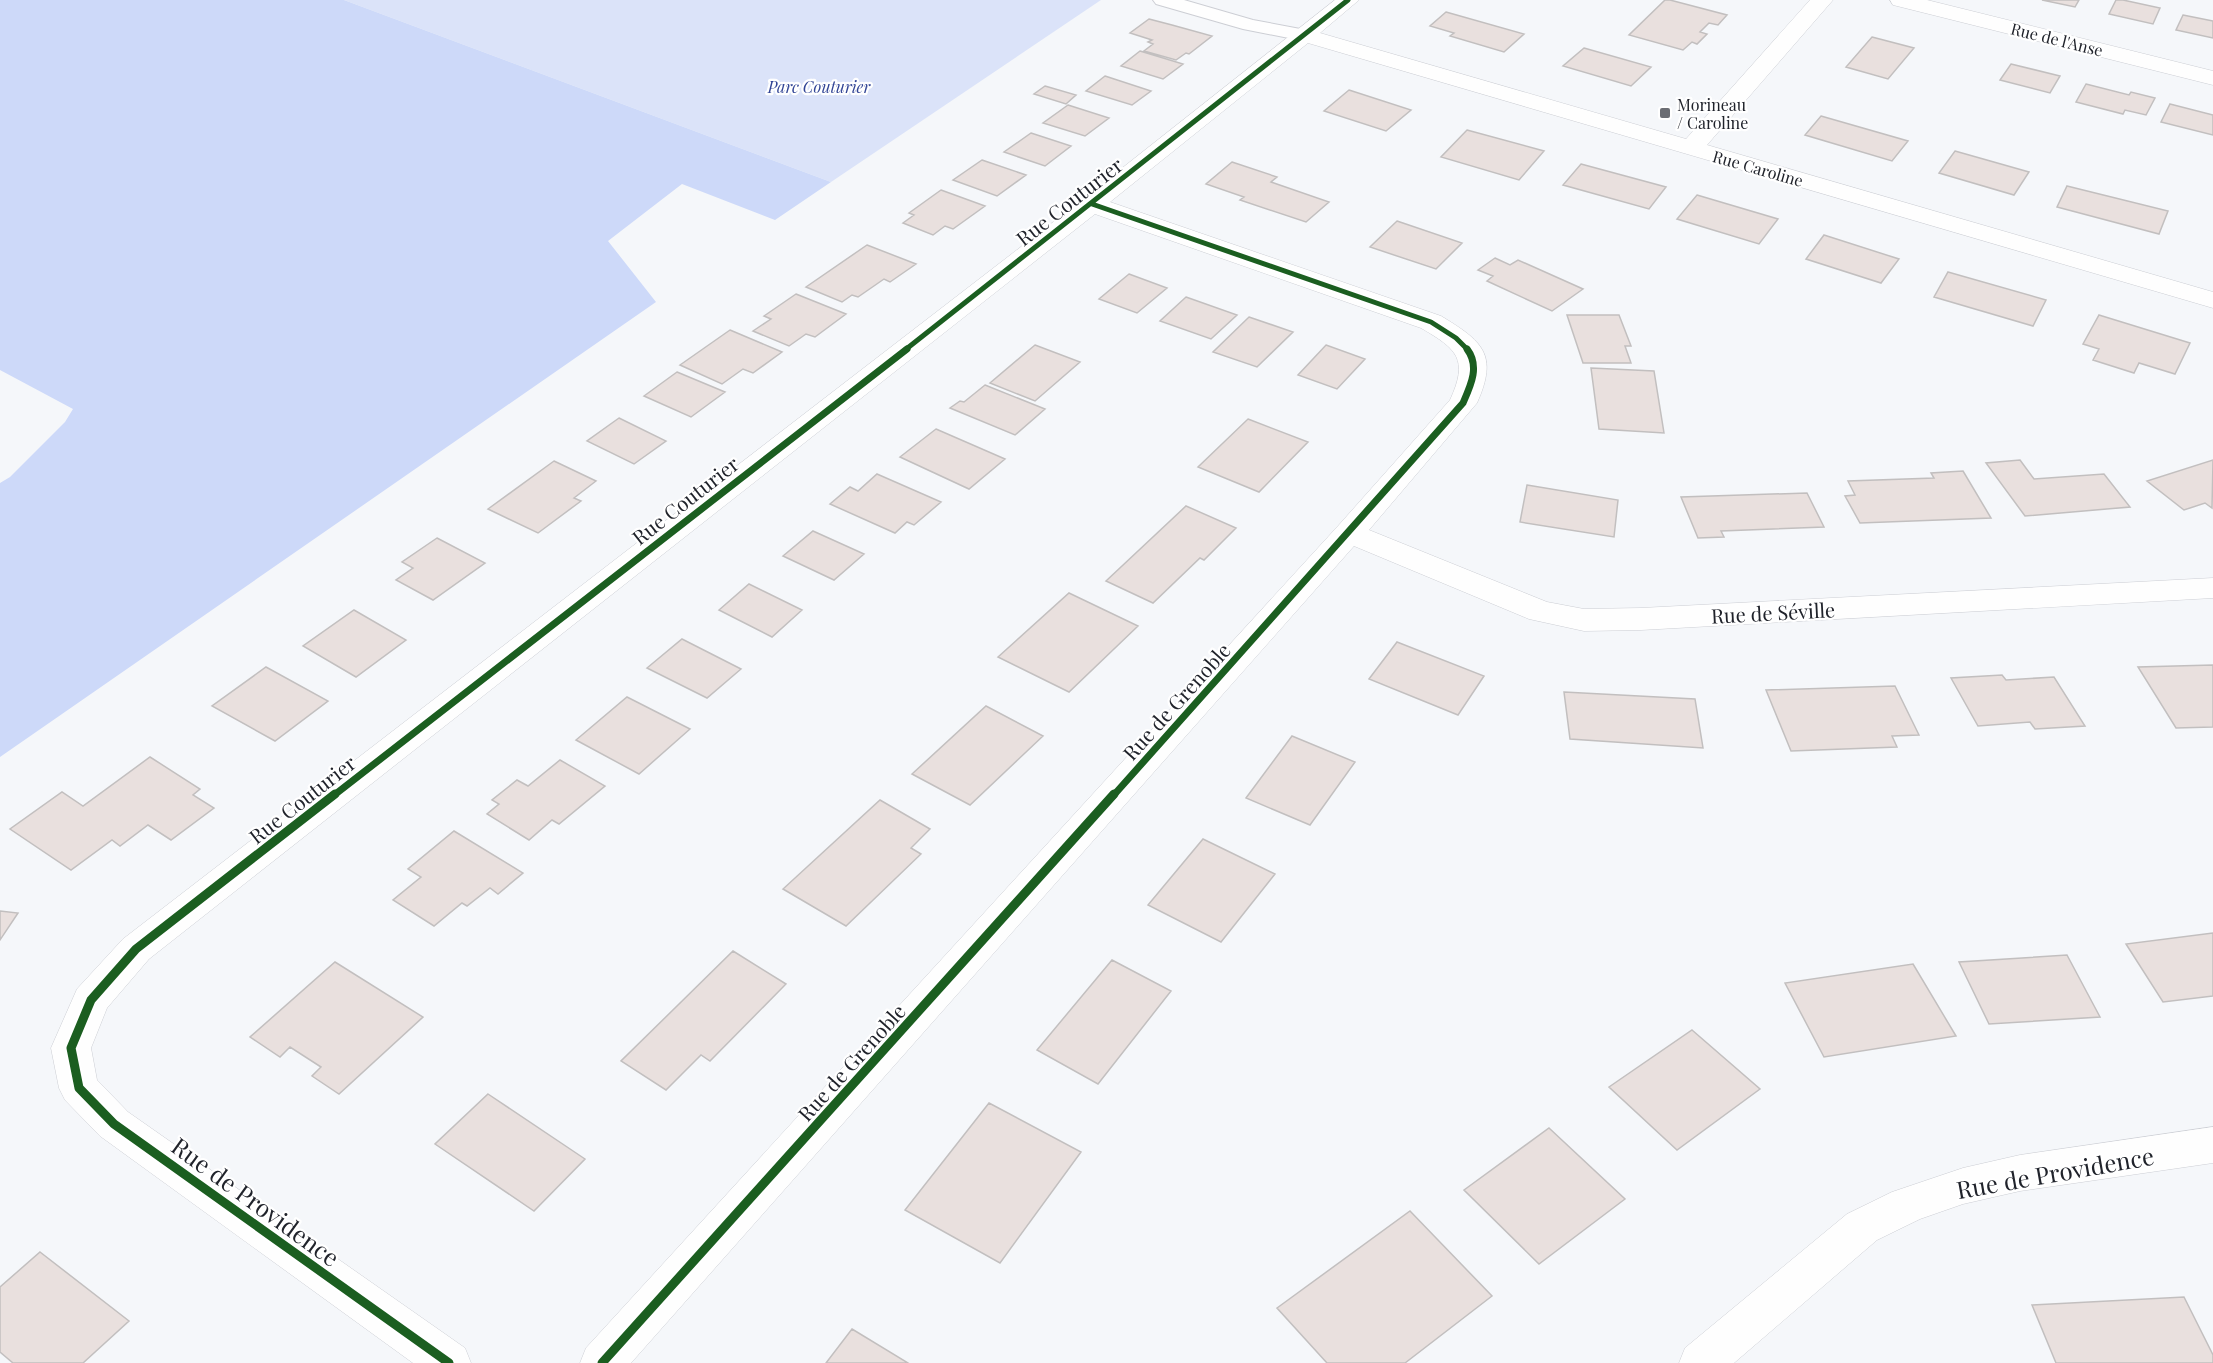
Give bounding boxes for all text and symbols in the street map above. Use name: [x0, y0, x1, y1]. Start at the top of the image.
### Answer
street label: Rue de l'Anse: [2009, 17, 2105, 61]
park label: Parc Couturier: [767, 76, 871, 97]
place label: Morineau / Caroline: [1677, 94, 1748, 133]
marker: Morineau / Caroline: [1658, 106, 1672, 120]
street label: Rue Caroline: [1710, 145, 1806, 191]
street label: Rue Couturier: [1010, 151, 1128, 251]
street label: Rue Couturier: [626, 450, 744, 550]
street label: Rue de Séville: [1710, 595, 1836, 629]
street label: Rue de Grenoble: [1116, 637, 1236, 765]
street label: Rue Couturier: [243, 749, 361, 849]
street label: Rue de Grenoble: [791, 998, 911, 1126]
street label: Rue de Providence: [166, 1129, 346, 1273]
street label: Rue de Providence: [1954, 1139, 2156, 1205]

